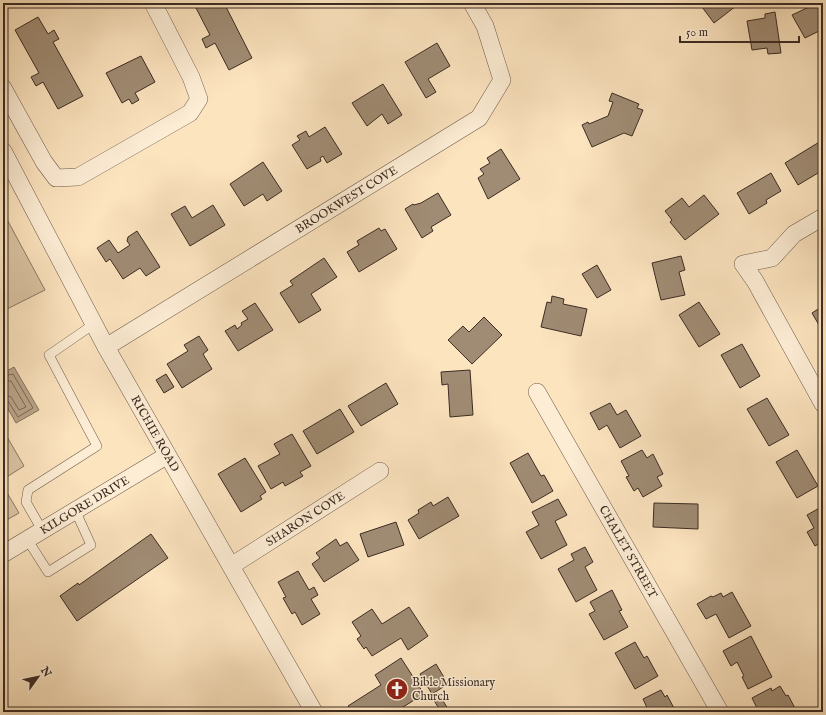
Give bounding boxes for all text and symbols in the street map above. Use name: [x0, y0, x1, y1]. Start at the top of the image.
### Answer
scale bar: [680, 18, 799, 44]
text: 50 m: [686, 25, 708, 40]
street label: BROOKWEST COVE: [293, 162, 400, 236]
street label: RICHIE ROAD: [128, 393, 183, 475]
street label: KILGORE DRIVE: [37, 472, 132, 538]
street label: SHARON COVE: [263, 488, 348, 549]
street label: CHALET STREET: [596, 503, 661, 601]
north arrow: [18, 657, 58, 697]
text: N: [37, 663, 54, 680]
place label: Bible Missionary Church: [412, 675, 495, 704]
church icon: Bible Missionary Church: [384, 676, 410, 702]

